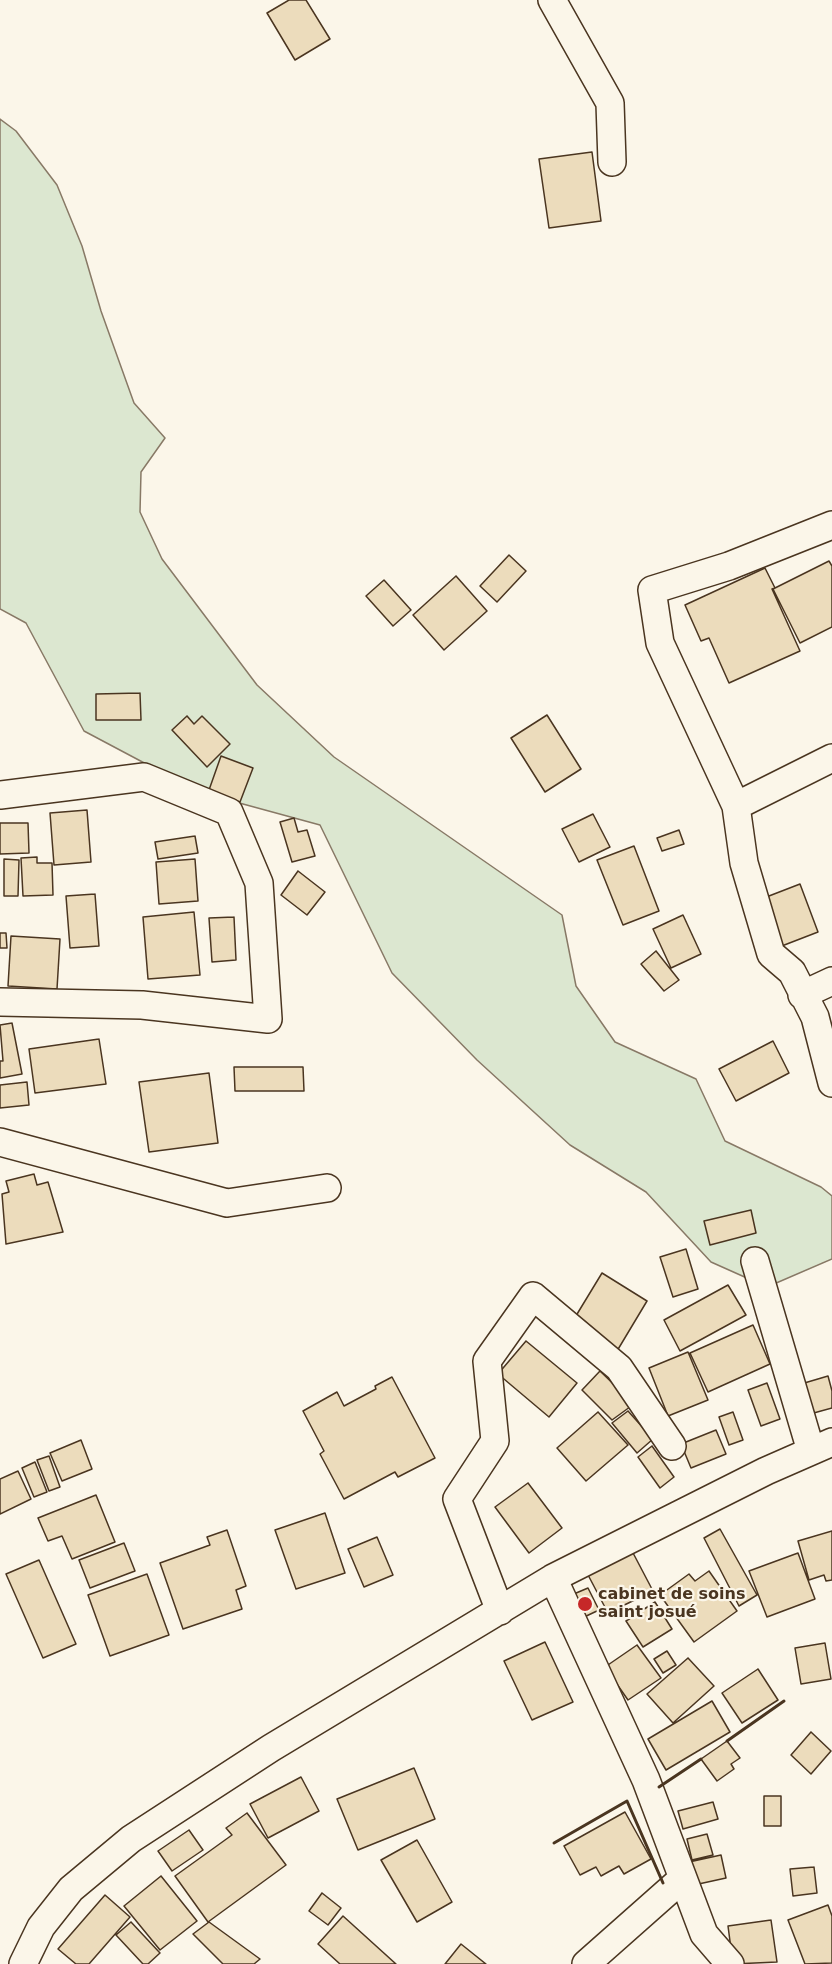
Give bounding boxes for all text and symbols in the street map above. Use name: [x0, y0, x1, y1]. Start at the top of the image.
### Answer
place label: cabinet de soins saint josué: [598, 1585, 745, 1623]
marker: cabinet de soins saint josué: [576, 1595, 594, 1613]

